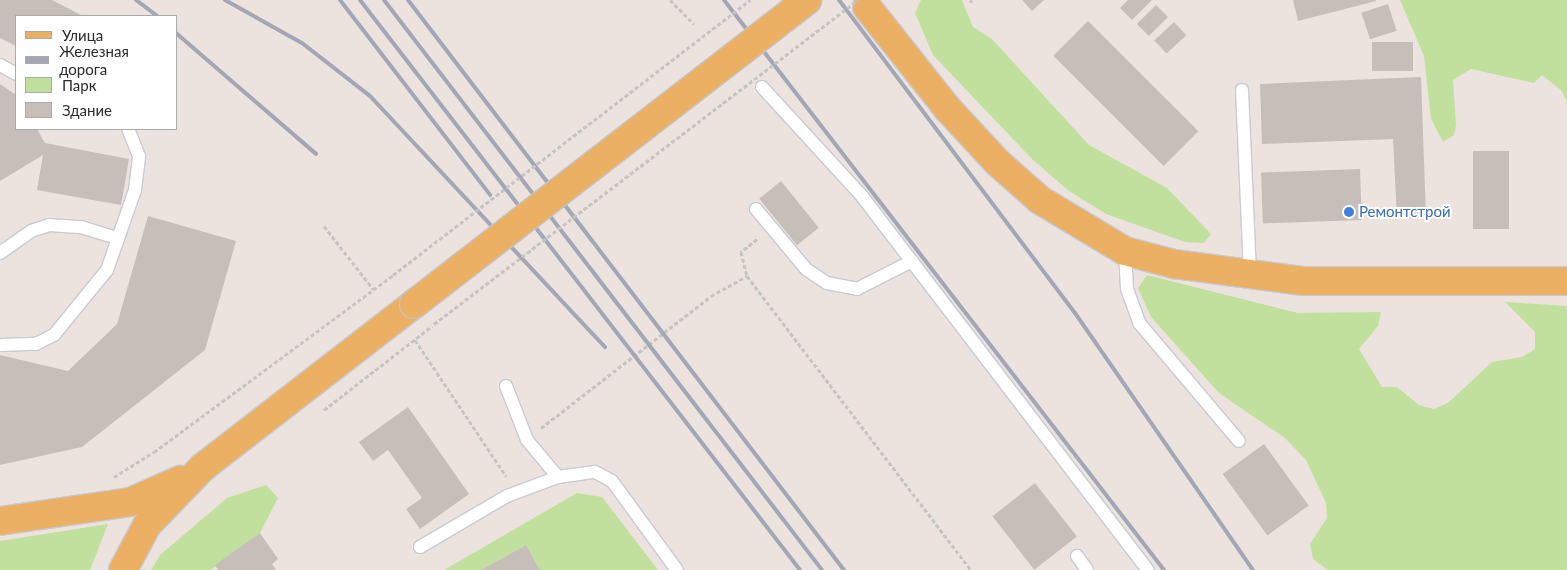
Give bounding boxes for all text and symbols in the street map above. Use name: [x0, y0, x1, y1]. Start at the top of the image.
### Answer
legend: [15, 15, 178, 130]
text: Улица: [62, 26, 103, 44]
text: Железная дорога: [59, 42, 129, 78]
text: Парк: [62, 76, 96, 94]
text: Здание: [62, 101, 112, 119]
place label: Ремонтстрой: [1359, 203, 1451, 221]
marker: Ремонтстрой: [1343, 206, 1355, 218]

